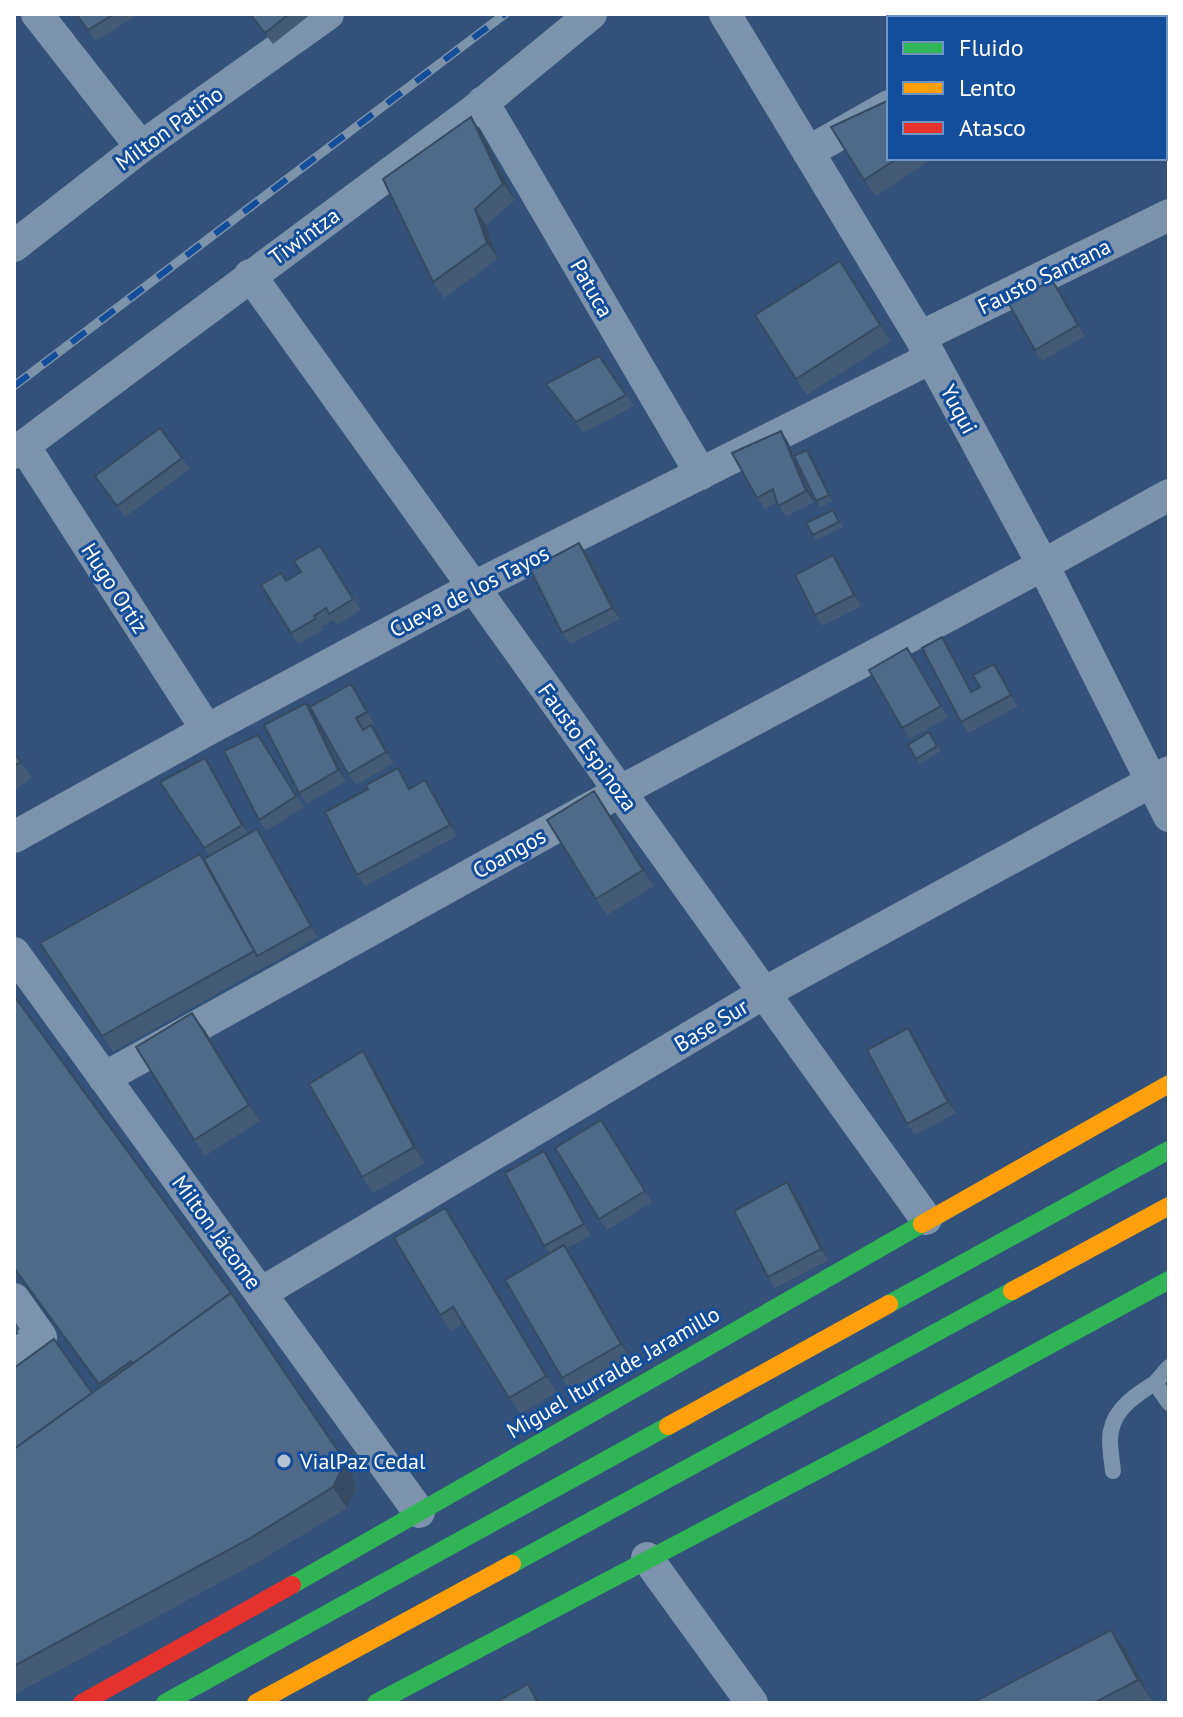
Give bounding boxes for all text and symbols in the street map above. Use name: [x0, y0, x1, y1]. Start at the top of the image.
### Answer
legend: [887, 16, 1167, 160]
text: Fluido: [959, 32, 1024, 63]
text: Lento: [959, 72, 1016, 103]
street label: Milton Patiño: [110, 80, 228, 176]
text: Atasco: [959, 112, 1026, 143]
street label: Tiwintza: [263, 201, 345, 271]
street label: Fausto Santana: [973, 232, 1115, 320]
street label: Patuca: [564, 254, 620, 322]
street label: Yuqui: [934, 379, 984, 439]
street label: Hugo Ortiz: [75, 537, 155, 639]
street label: Cueva de los Tayos: [384, 539, 554, 643]
street label: Fausto Espinoza: [532, 678, 644, 816]
street label: Coangos: [467, 822, 551, 884]
street label: Base Sur: [669, 992, 753, 1058]
street label: Milton Jácome: [166, 1169, 268, 1295]
street label: Miguel Iturralde Jaramillo: [501, 1300, 725, 1444]
place label: VialPaz Cedal: [299, 1447, 426, 1475]
marker: VialPaz Cedal: [275, 1452, 293, 1470]

